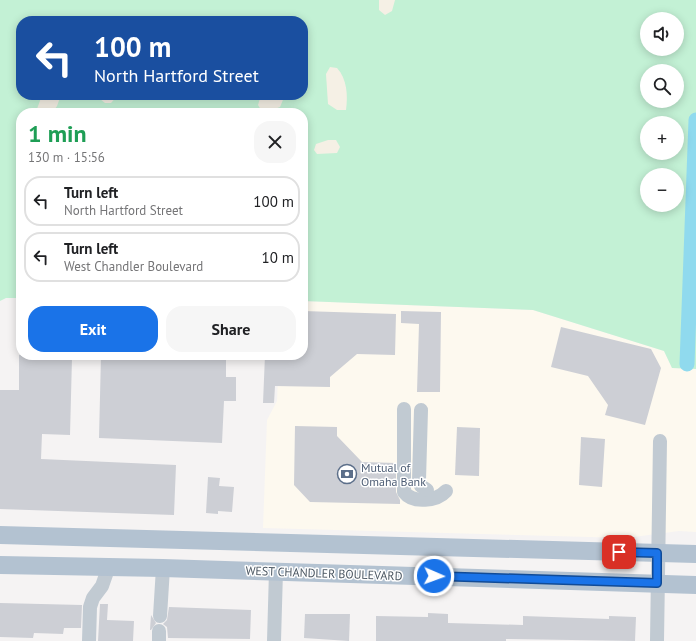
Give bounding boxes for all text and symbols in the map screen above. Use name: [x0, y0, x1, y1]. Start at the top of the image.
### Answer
map controls: [640, 12, 684, 212]
button: sound: [640, 12, 684, 56]
text: 100 m: [94, 28, 171, 65]
icon: left: [28, 32, 80, 84]
text: North Hartford Street: [94, 64, 259, 87]
button: search: [640, 64, 684, 108]
button: +: [640, 116, 684, 160]
text: 1 min: [28, 118, 87, 149]
button: close: [254, 121, 296, 163]
text: 130 m · 15:56: [28, 149, 105, 166]
button: −: [640, 168, 684, 212]
text: Turn left: [64, 183, 118, 202]
icon: left: [30, 190, 52, 212]
text: 100 m: [253, 192, 294, 211]
text: North Hartford Street: [64, 202, 183, 219]
text: Turn left: [64, 239, 118, 258]
icon: left: [30, 246, 52, 268]
text: 10 m: [261, 248, 294, 267]
text: West Chandler Boulevard: [64, 258, 203, 275]
button: Exit: [28, 306, 158, 352]
button: Share: [166, 306, 296, 352]
place label: Mutual of Omaha Bank: [361, 460, 426, 489]
bank icon: Mutual of Omaha Bank: [336, 463, 358, 485]
pin: [602, 535, 636, 569]
icon: arrive: [608, 541, 630, 563]
position arrow: [413, 555, 455, 597]
street label: WEST CHANDLER BOULEVARD: [245, 563, 403, 583]

